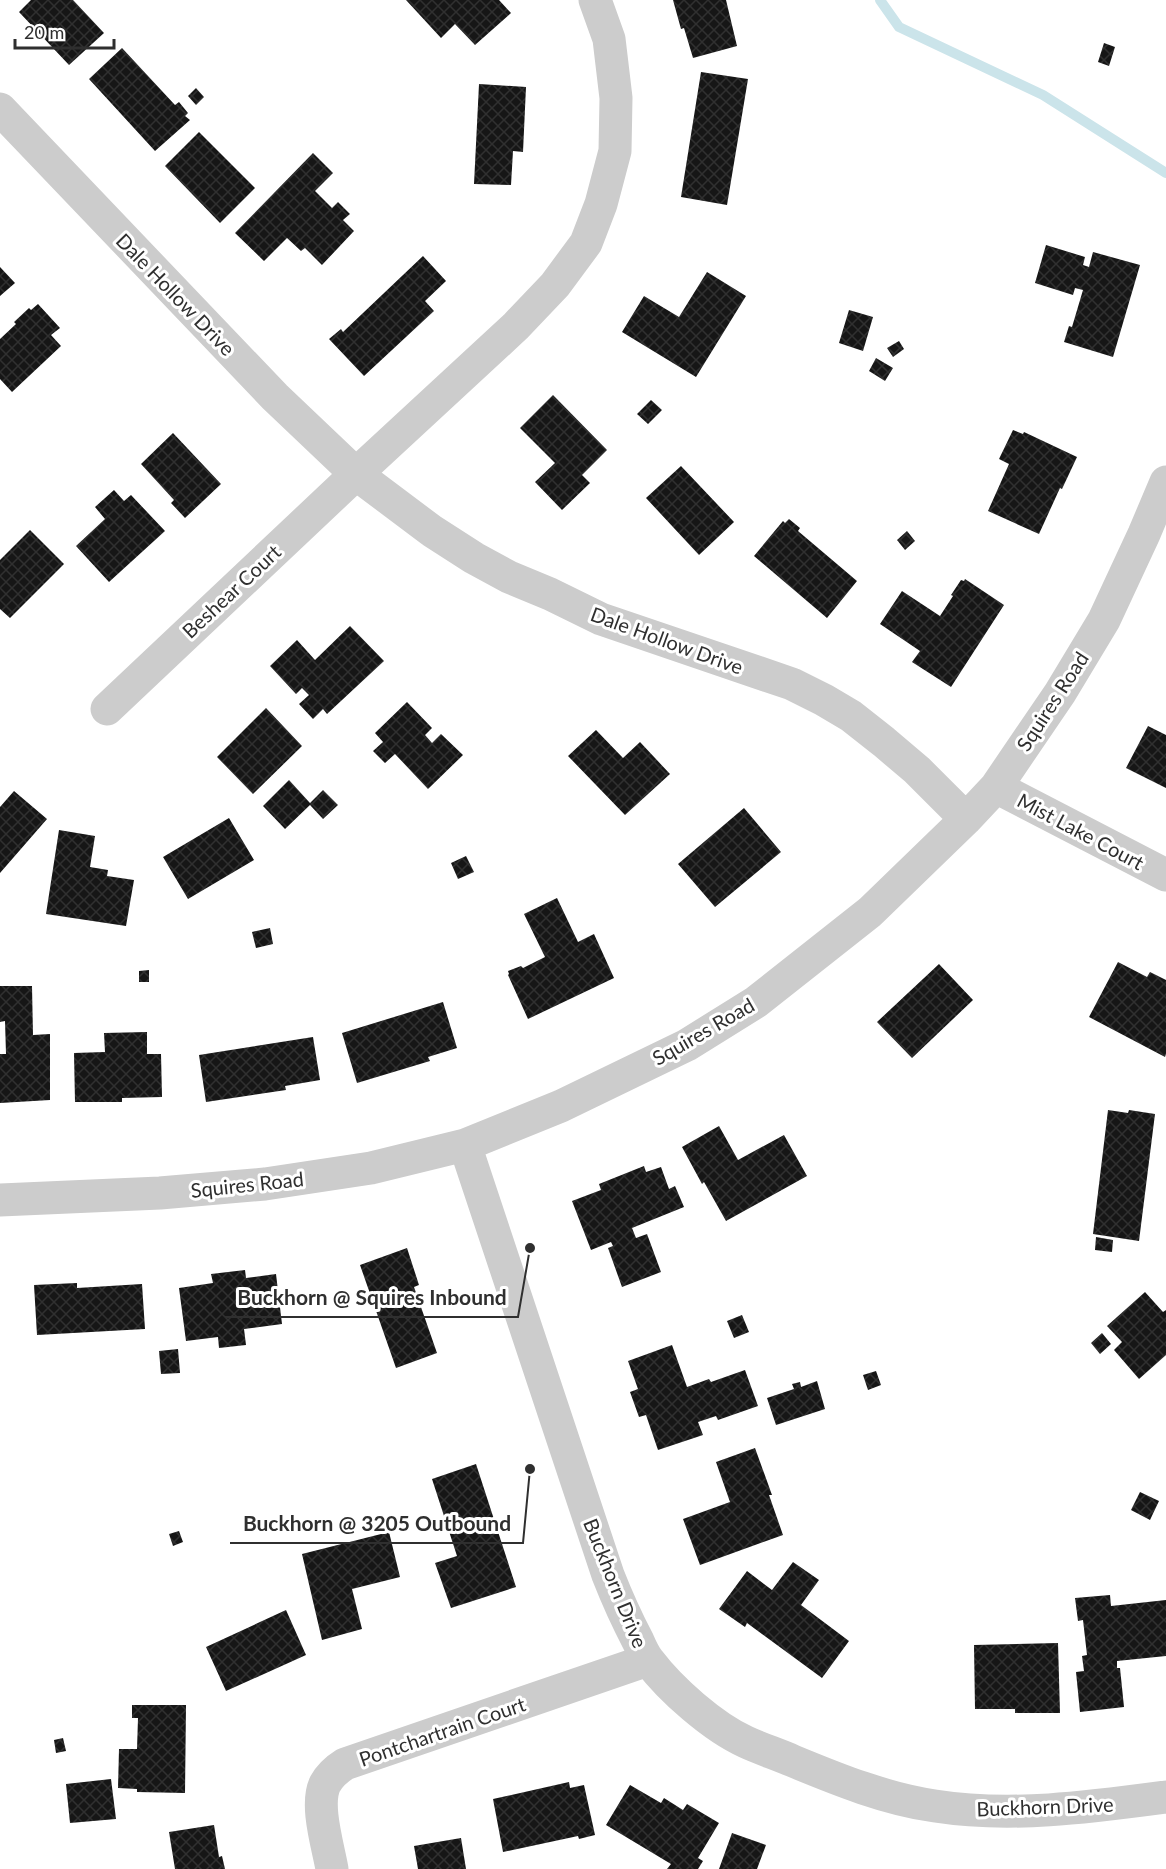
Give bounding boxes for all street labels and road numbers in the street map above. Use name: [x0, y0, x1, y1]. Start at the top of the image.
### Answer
street label: Dale Hollow Drive: [112, 228, 240, 360]
street label: Beshear Court: [177, 539, 285, 643]
street label: Dale Hollow Drive: [588, 601, 746, 679]
street label: Squires Road: [1011, 647, 1093, 755]
street label: Mist Lake Court: [1014, 788, 1148, 874]
street label: Squires Road: [648, 992, 758, 1070]
street label: Squires Road: [189, 1166, 305, 1202]
street label: Buckhorn Drive: [579, 1515, 653, 1651]
street label: Pontchartrain Court: [356, 1691, 528, 1771]
street label: Buckhorn Drive: [976, 1792, 1114, 1820]

